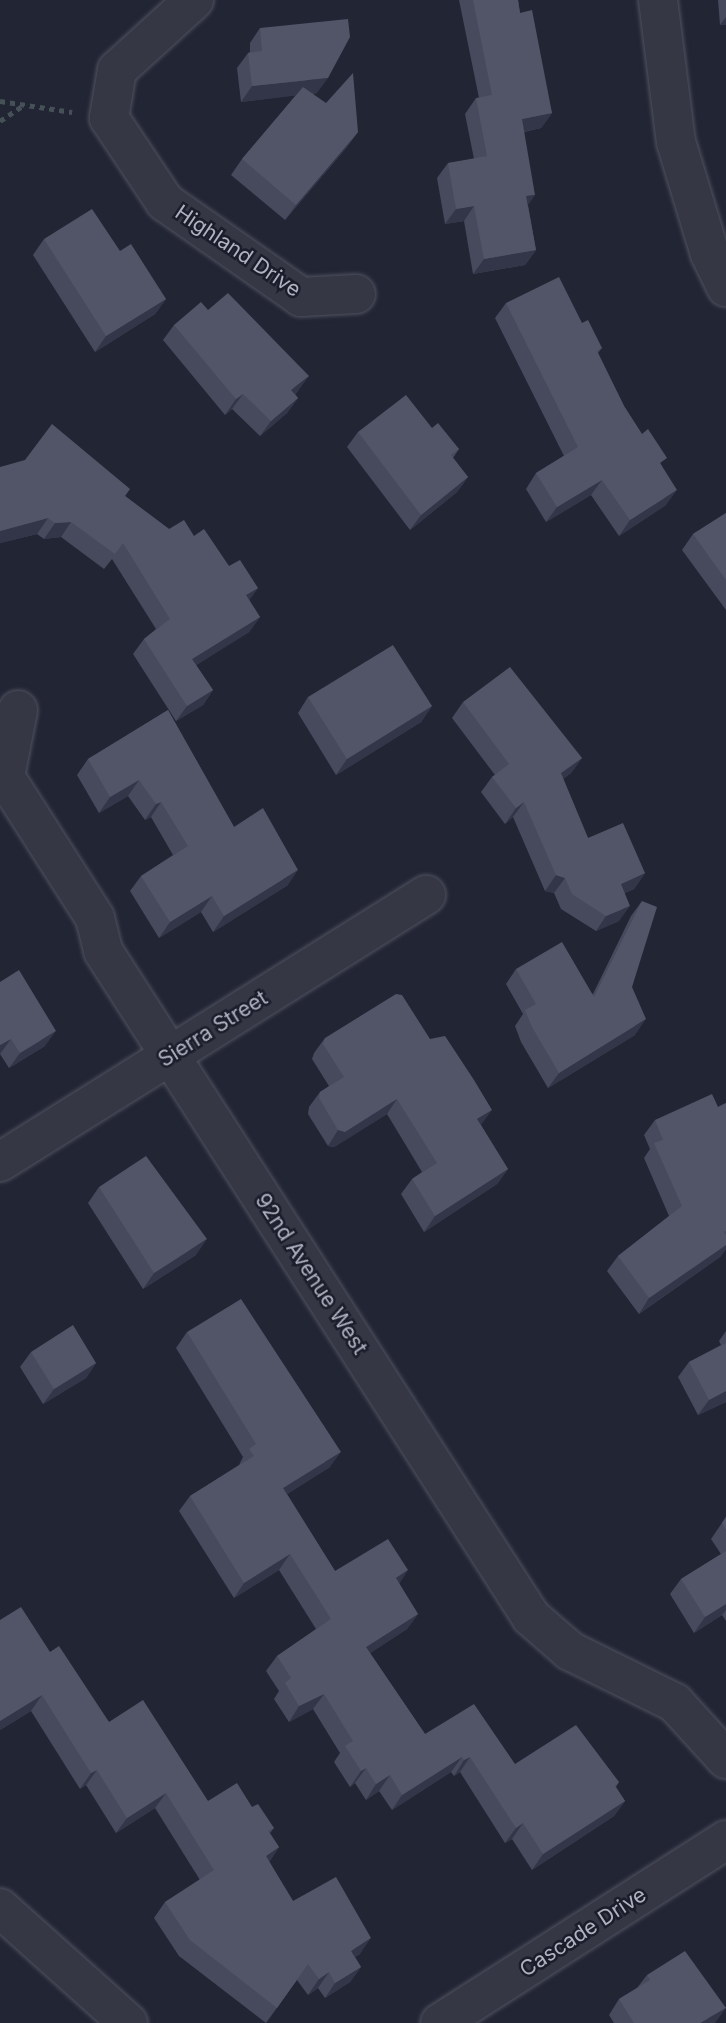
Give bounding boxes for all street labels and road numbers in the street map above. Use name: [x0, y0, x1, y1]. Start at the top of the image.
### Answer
street label: Highland Drive: [170, 200, 306, 302]
street label: Sierra Street: [154, 985, 272, 1073]
street label: 92nd Avenue West: [250, 1189, 372, 1359]
street label: Cascade Drive: [515, 1882, 651, 1982]

